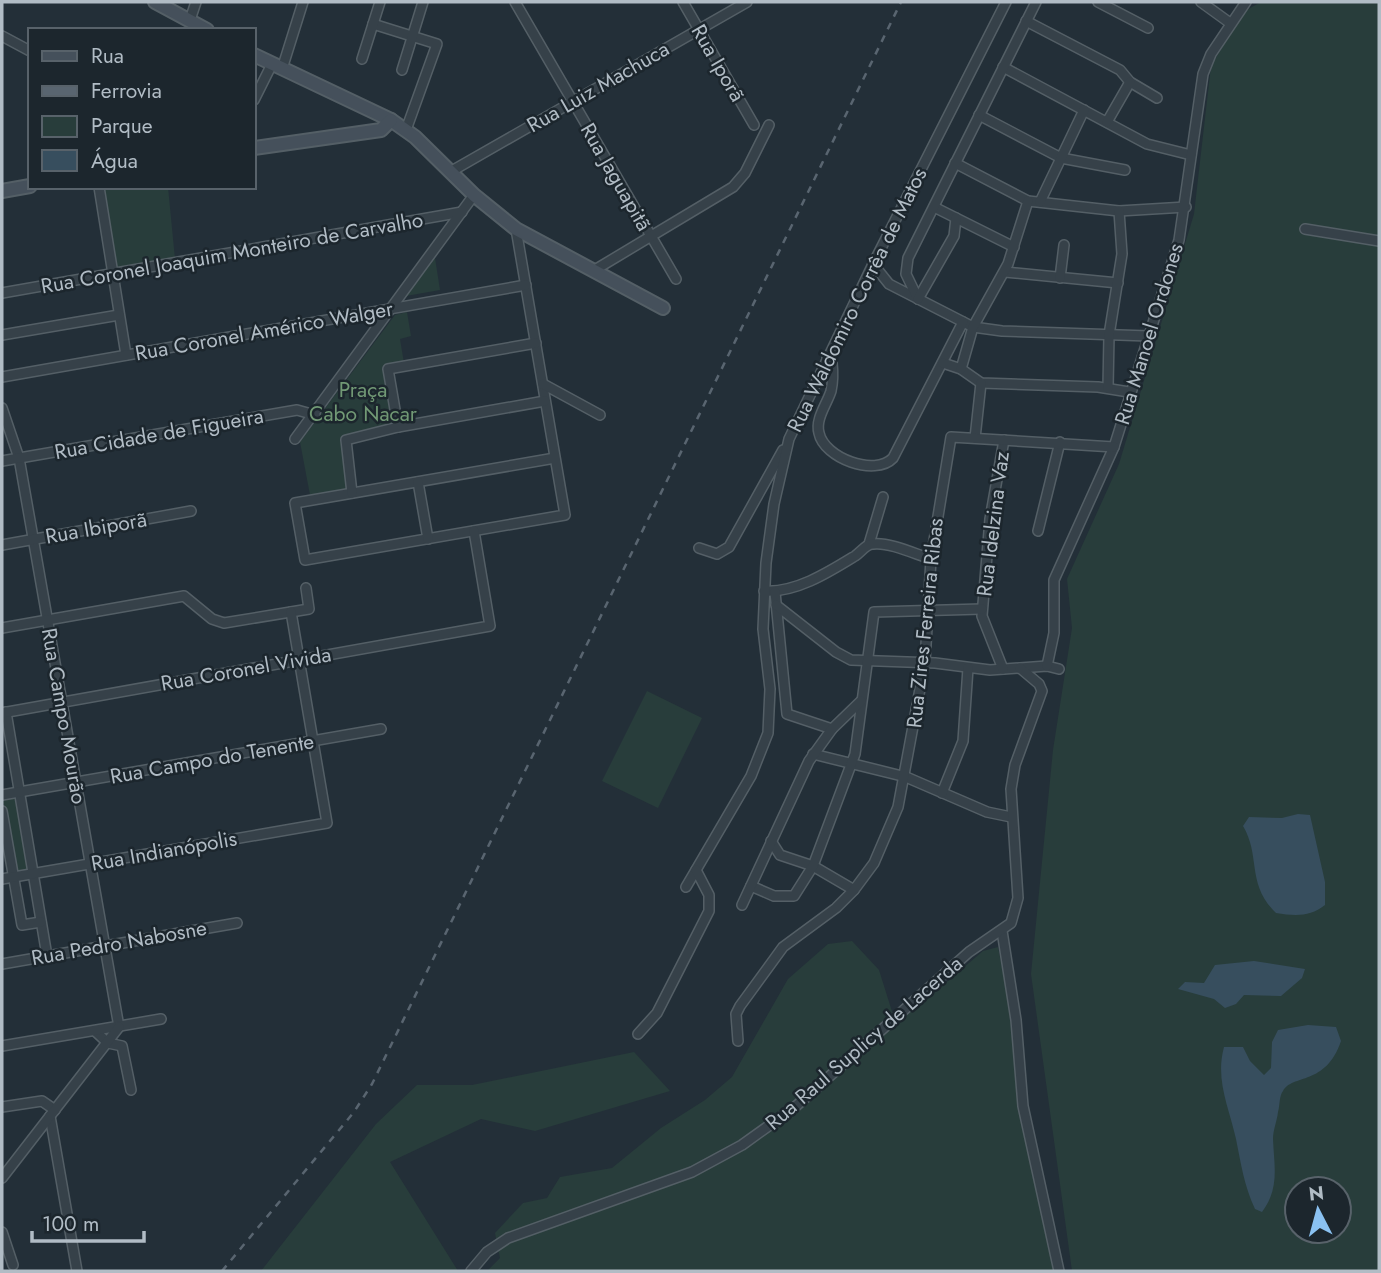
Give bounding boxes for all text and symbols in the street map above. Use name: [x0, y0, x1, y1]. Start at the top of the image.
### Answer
street label: Rua Iporã: [684, 19, 752, 107]
legend: [28, 28, 256, 189]
street label: Rua Luiz Machuca: [521, 34, 675, 140]
text: Rua: [91, 41, 124, 71]
text: Ferrovia: [91, 76, 162, 106]
text: Parque: [91, 111, 153, 141]
street label: Rua Jaguapitã: [573, 118, 659, 236]
text: Água: [91, 146, 138, 176]
street label: Rua Waldomiro Corrêa de Matos: [780, 163, 934, 437]
street label: Rua Coronel Joaquim Monteiro de Carvalho: [39, 205, 425, 301]
street label: Rua Manoel Ordones: [1107, 240, 1191, 428]
street label: Rua Coronel Américo Walger: [133, 293, 396, 368]
park label: Praça Cabo Nacar: [309, 375, 418, 429]
street label: Rua Cidade de Figueira: [52, 401, 266, 467]
street label: Rua Idelzina Vaz: [969, 449, 1017, 598]
street label: Rua Ibiporã: [43, 504, 149, 552]
street label: Rua Zires Ferreira Ribas: [899, 517, 951, 729]
street label: Rua Campo Mourão: [34, 626, 94, 806]
street label: Rua Coronel Vivida: [158, 639, 334, 699]
street label: Rua Campo do Tenente: [108, 726, 317, 792]
street label: Rua Indianópolis: [89, 823, 239, 879]
street label: Rua Pedro Nabosne: [29, 913, 209, 973]
street label: Rua Raul Suplicy de Lacerda: [759, 949, 969, 1137]
north arrow: [1283, 1175, 1353, 1245]
text: N: [1307, 1179, 1325, 1208]
scale bar: [32, 1200, 144, 1244]
text: 100 m: [42, 1209, 99, 1239]

